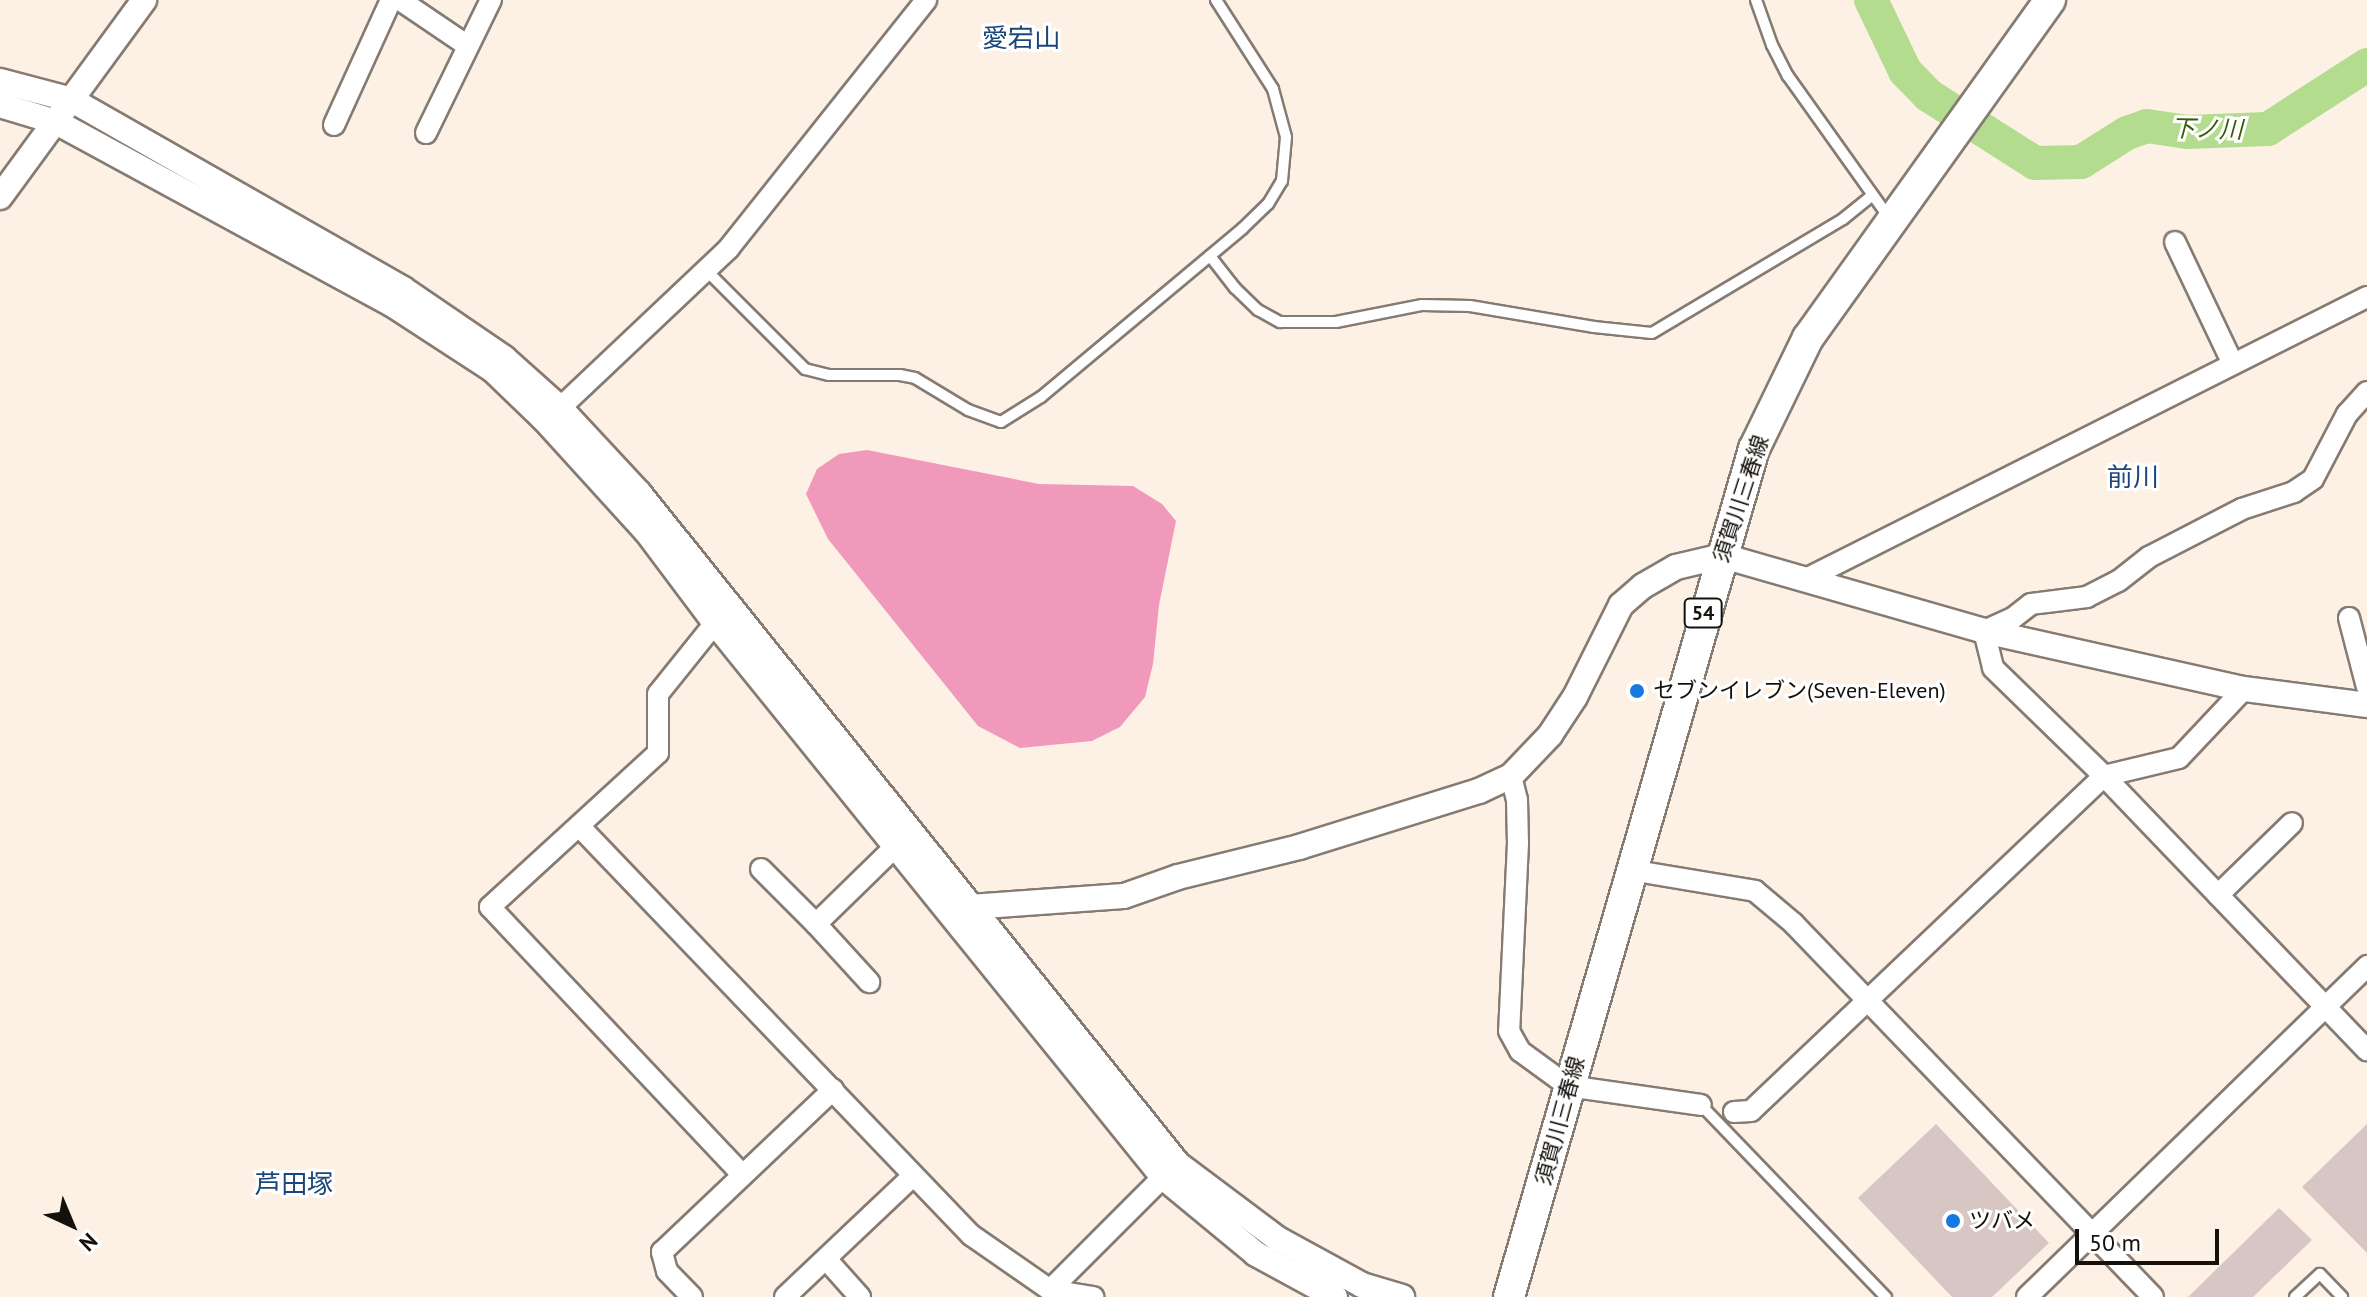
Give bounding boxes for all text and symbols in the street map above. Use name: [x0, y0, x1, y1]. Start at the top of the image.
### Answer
district label: 愛宕山: [982, 22, 1060, 54]
water label: 下ノ川: [2171, 114, 2243, 144]
street label: 須賀川三春線: [1708, 432, 1774, 566]
district label: 前川: [2107, 461, 2159, 493]
road number: 54: [1683, 597, 1723, 629]
place label: セブンイレブン(Seven-Eleven): [1653, 678, 1946, 704]
marker: セブンイレブン(Seven-Eleven): [1628, 682, 1646, 700]
street label: 須賀川三春線: [1530, 1054, 1590, 1188]
district label: 芦田塚: [255, 1168, 333, 1200]
north arrow: [32, 1185, 112, 1265]
place label: ツバメ: [1969, 1208, 2035, 1234]
marker: ツバメ: [1944, 1212, 1962, 1230]
scale bar: [2079, 1213, 2223, 1263]
text: N: [74, 1227, 104, 1257]
text: 50 m: [2089, 1227, 2141, 1258]

